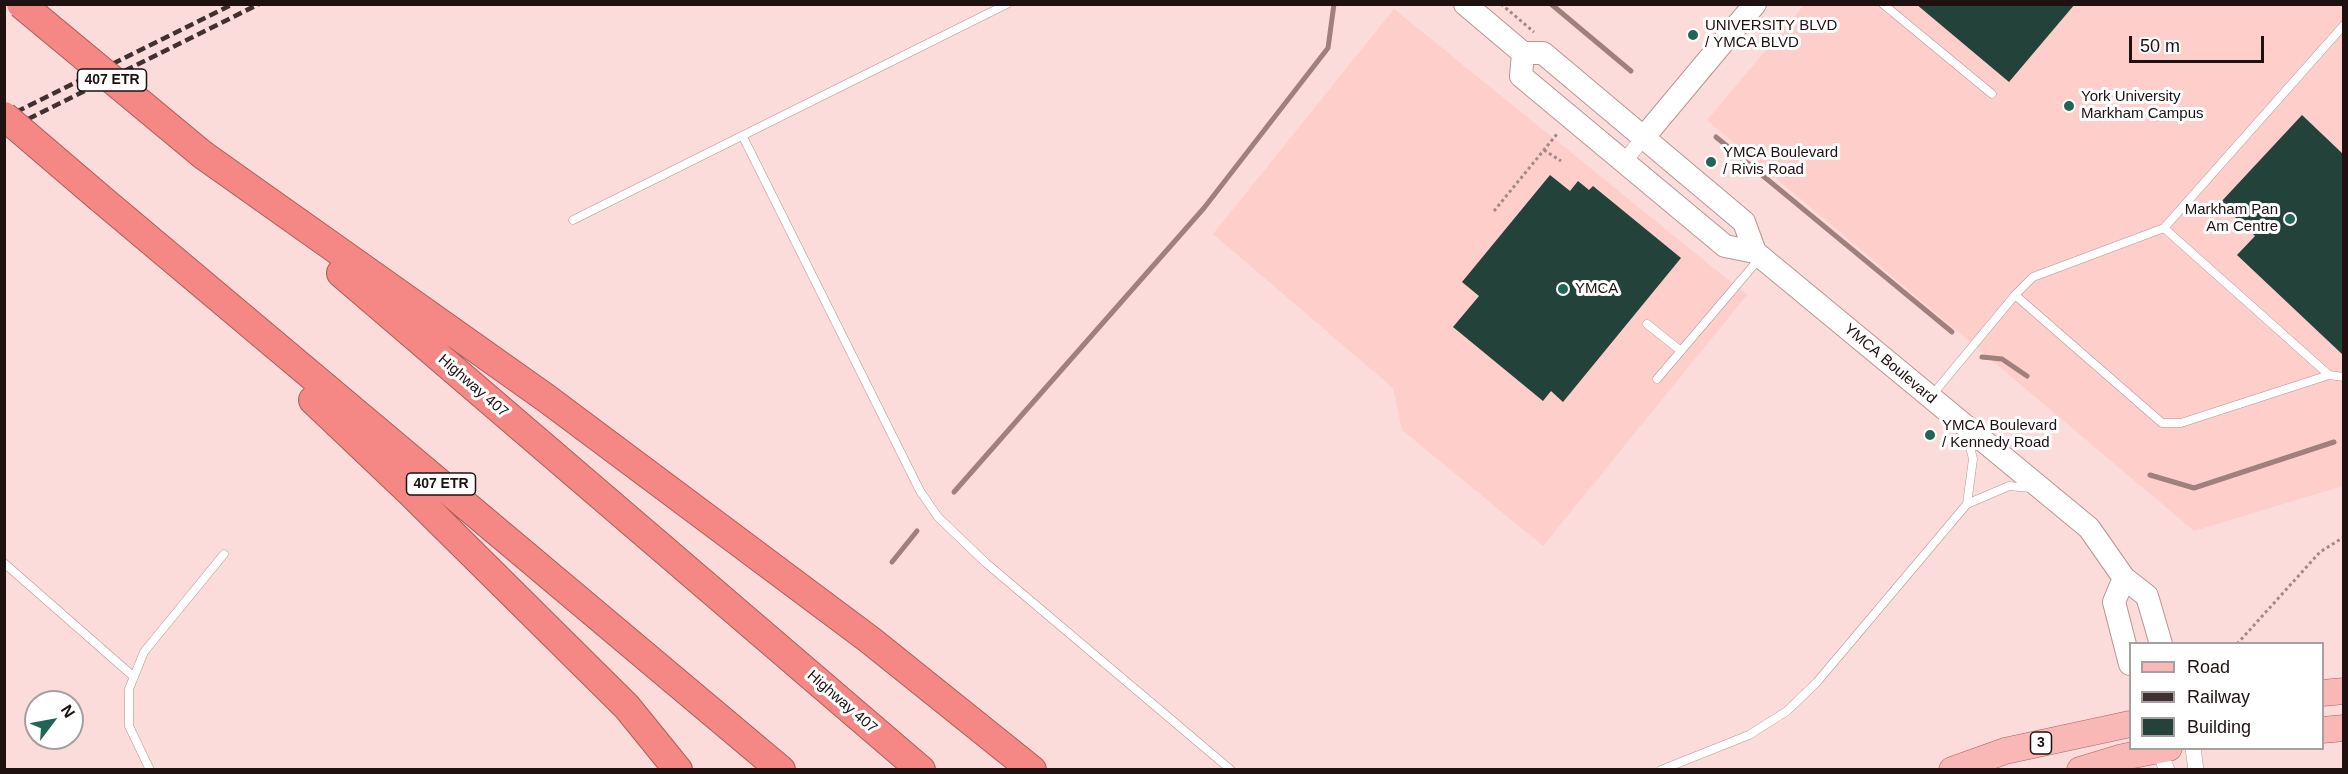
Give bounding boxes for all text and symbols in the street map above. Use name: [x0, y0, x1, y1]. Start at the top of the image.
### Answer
place label: UNIVERSITY BLVD / YMCA BLVD: [1705, 17, 1837, 52]
scale bar: [2132, 24, 2267, 62]
marker: UNIVERSITY BLVD / YMCA BLVD: [1686, 28, 1700, 42]
text: 50 m: [2140, 36, 2180, 56]
road number: 407 ETR: [78, 69, 146, 91]
place label: York University Markham Campus: [2081, 88, 2204, 123]
marker: York University Markham Campus: [2062, 99, 2076, 113]
place label: YMCA Boulevard / Rivis Road: [1723, 144, 1838, 179]
marker: YMCA Boulevard / Rivis Road: [1704, 155, 1718, 169]
place label: Markham Pan Am Centre: [2185, 201, 2278, 236]
marker: Markham Pan Am Centre: [2283, 212, 2297, 226]
place label: YMCA: [1575, 280, 1618, 298]
marker: YMCA: [1556, 282, 1570, 296]
street label: YMCA Boulevard: [1840, 320, 1940, 408]
street label: Highway 407: [434, 351, 512, 421]
place label: YMCA Boulevard / Kennedy Road: [1942, 417, 2057, 452]
marker: YMCA Boulevard / Kennedy Road: [1923, 428, 1937, 442]
road number: 407 ETR: [406, 473, 476, 495]
legend: [2129, 642, 2324, 750]
text: Road: [2187, 657, 2230, 677]
street label: Highway 407: [803, 667, 881, 737]
text: Railway: [2187, 687, 2250, 707]
north arrow: [24, 690, 84, 750]
text: N: [58, 702, 78, 721]
text: Building: [2187, 717, 2251, 737]
road number: 3: [2030, 732, 2052, 754]

